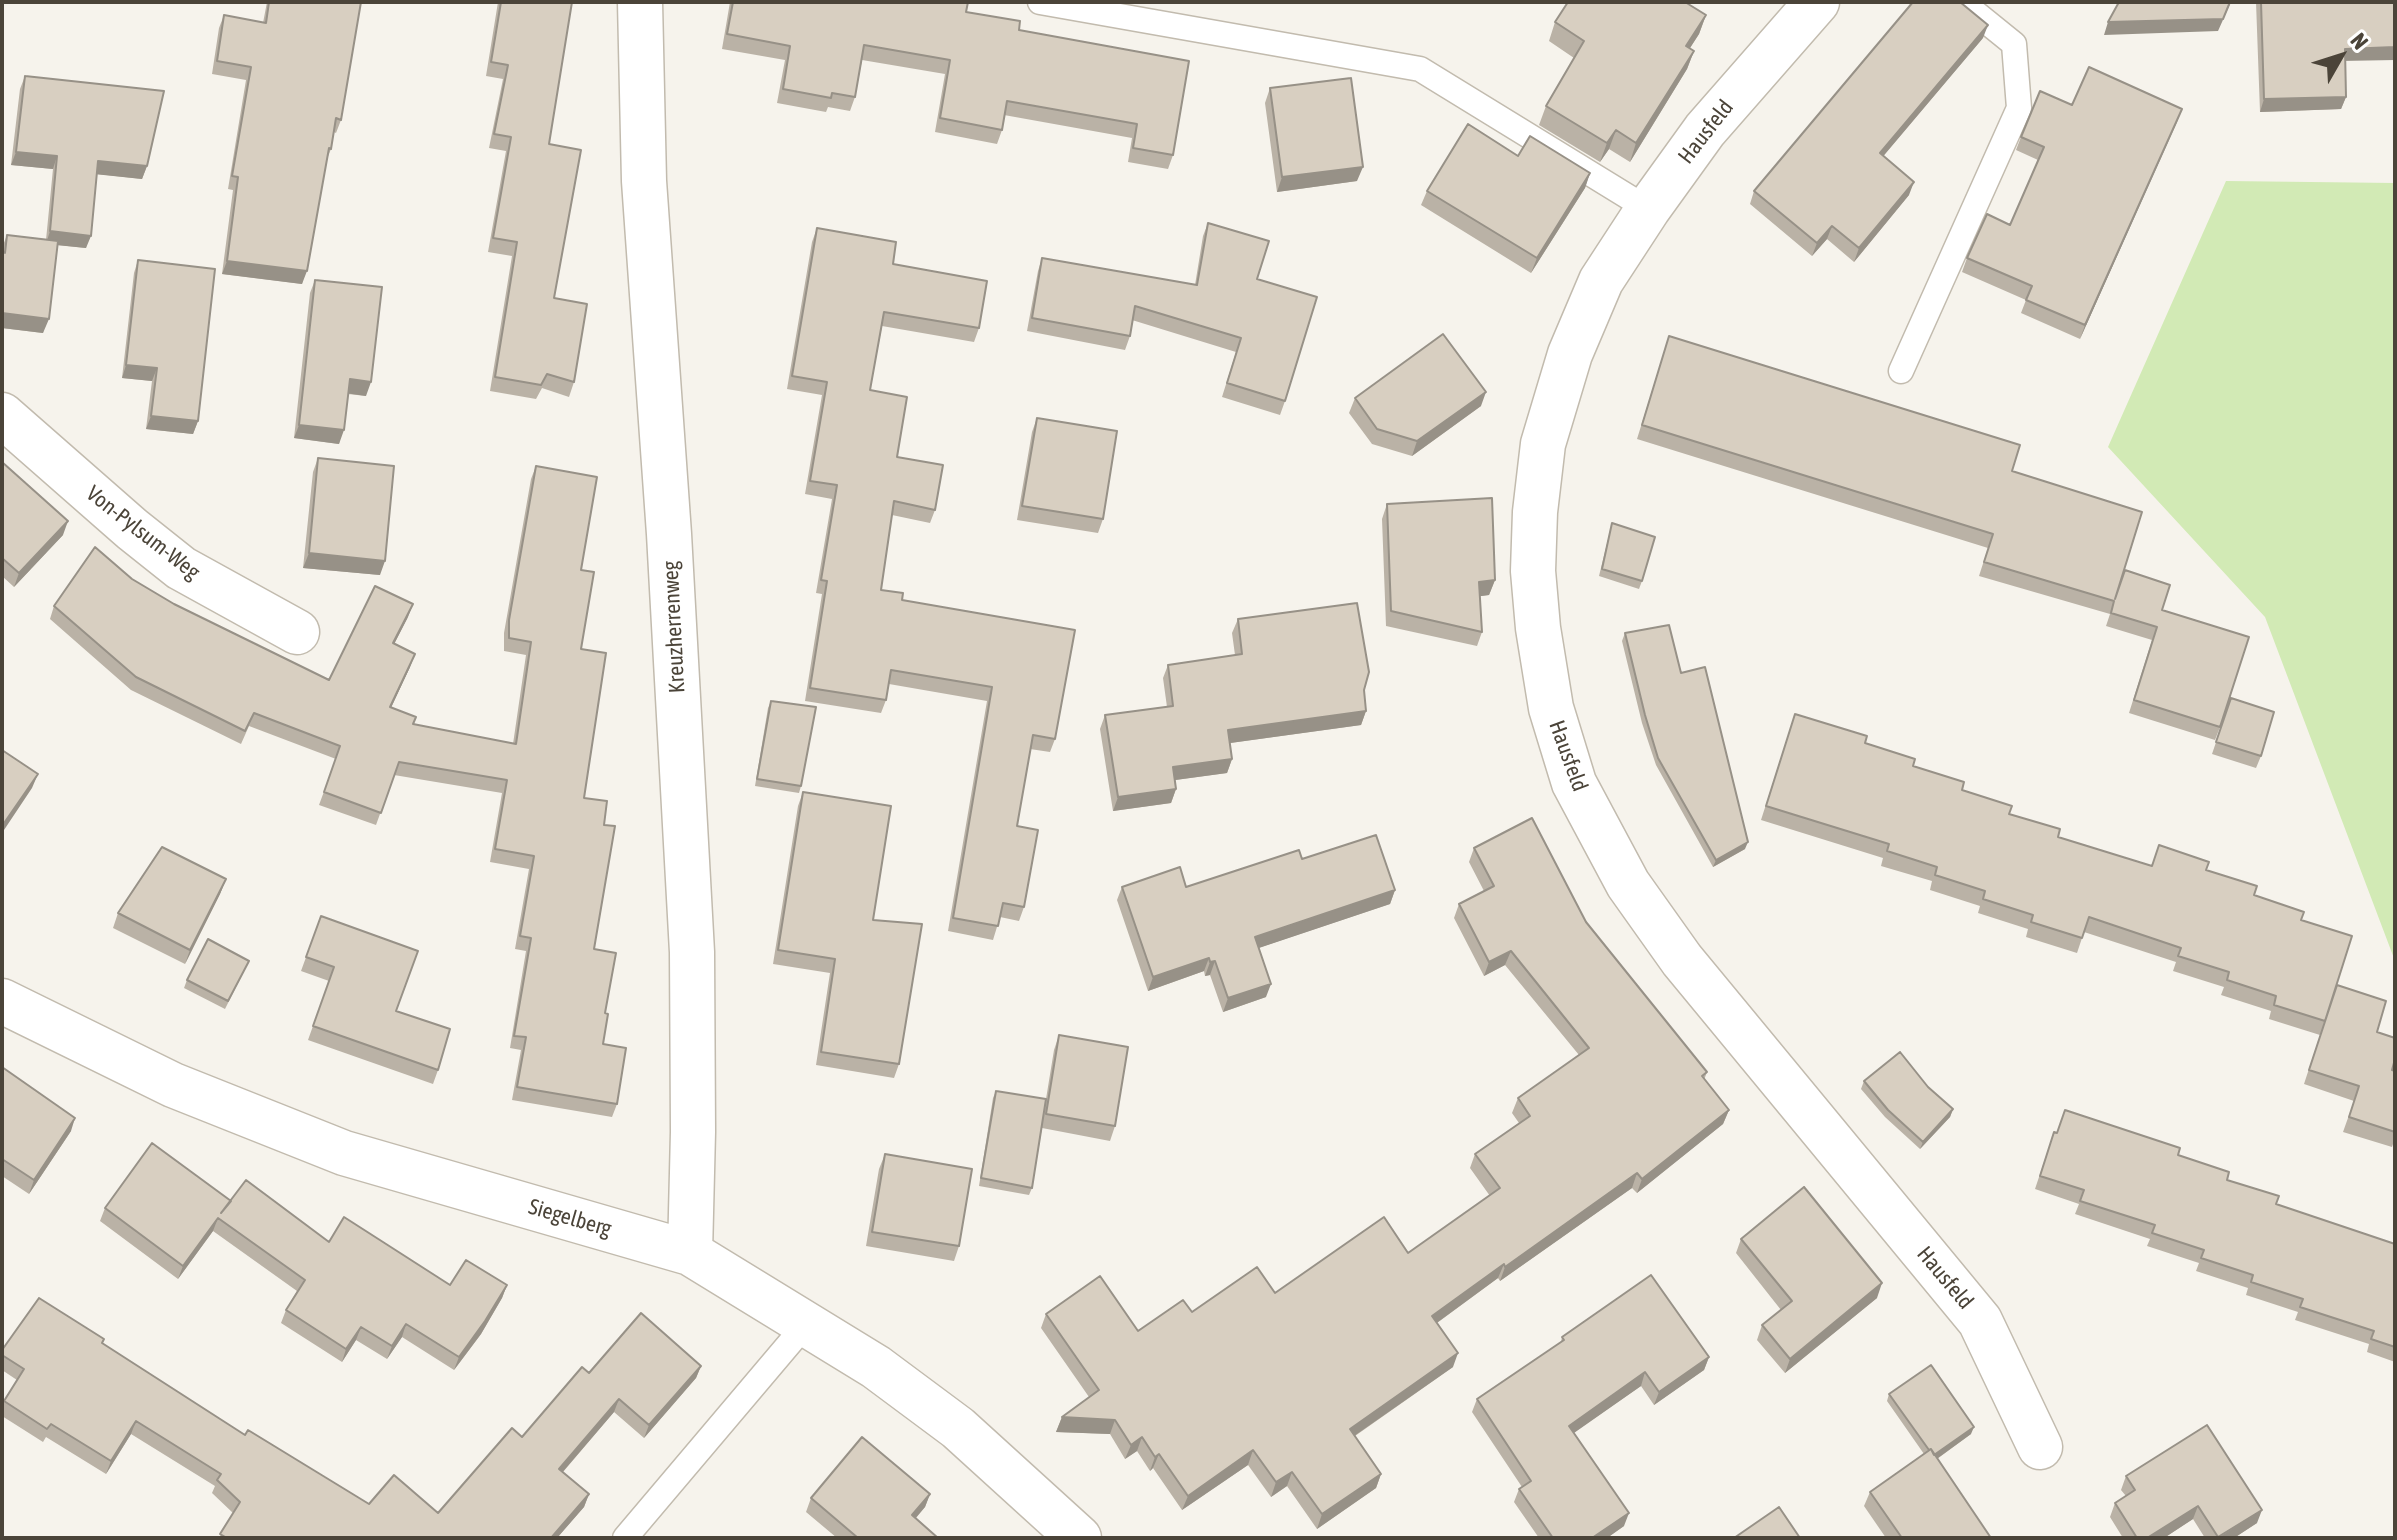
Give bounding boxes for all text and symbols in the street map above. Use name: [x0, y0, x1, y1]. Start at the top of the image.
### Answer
north arrow: [2301, 16, 2381, 96]
text: N: [2345, 28, 2374, 54]
street label: Hausfeld: [1673, 95, 1739, 169]
street label: Von-Pylsum-Weg: [81, 480, 205, 586]
street label: Kreuzherrenweg: [657, 560, 691, 694]
street label: Hausfeld: [1543, 717, 1593, 795]
street label: Siegelberg: [526, 1194, 614, 1242]
street label: Hausfeld: [1911, 1241, 1979, 1315]

